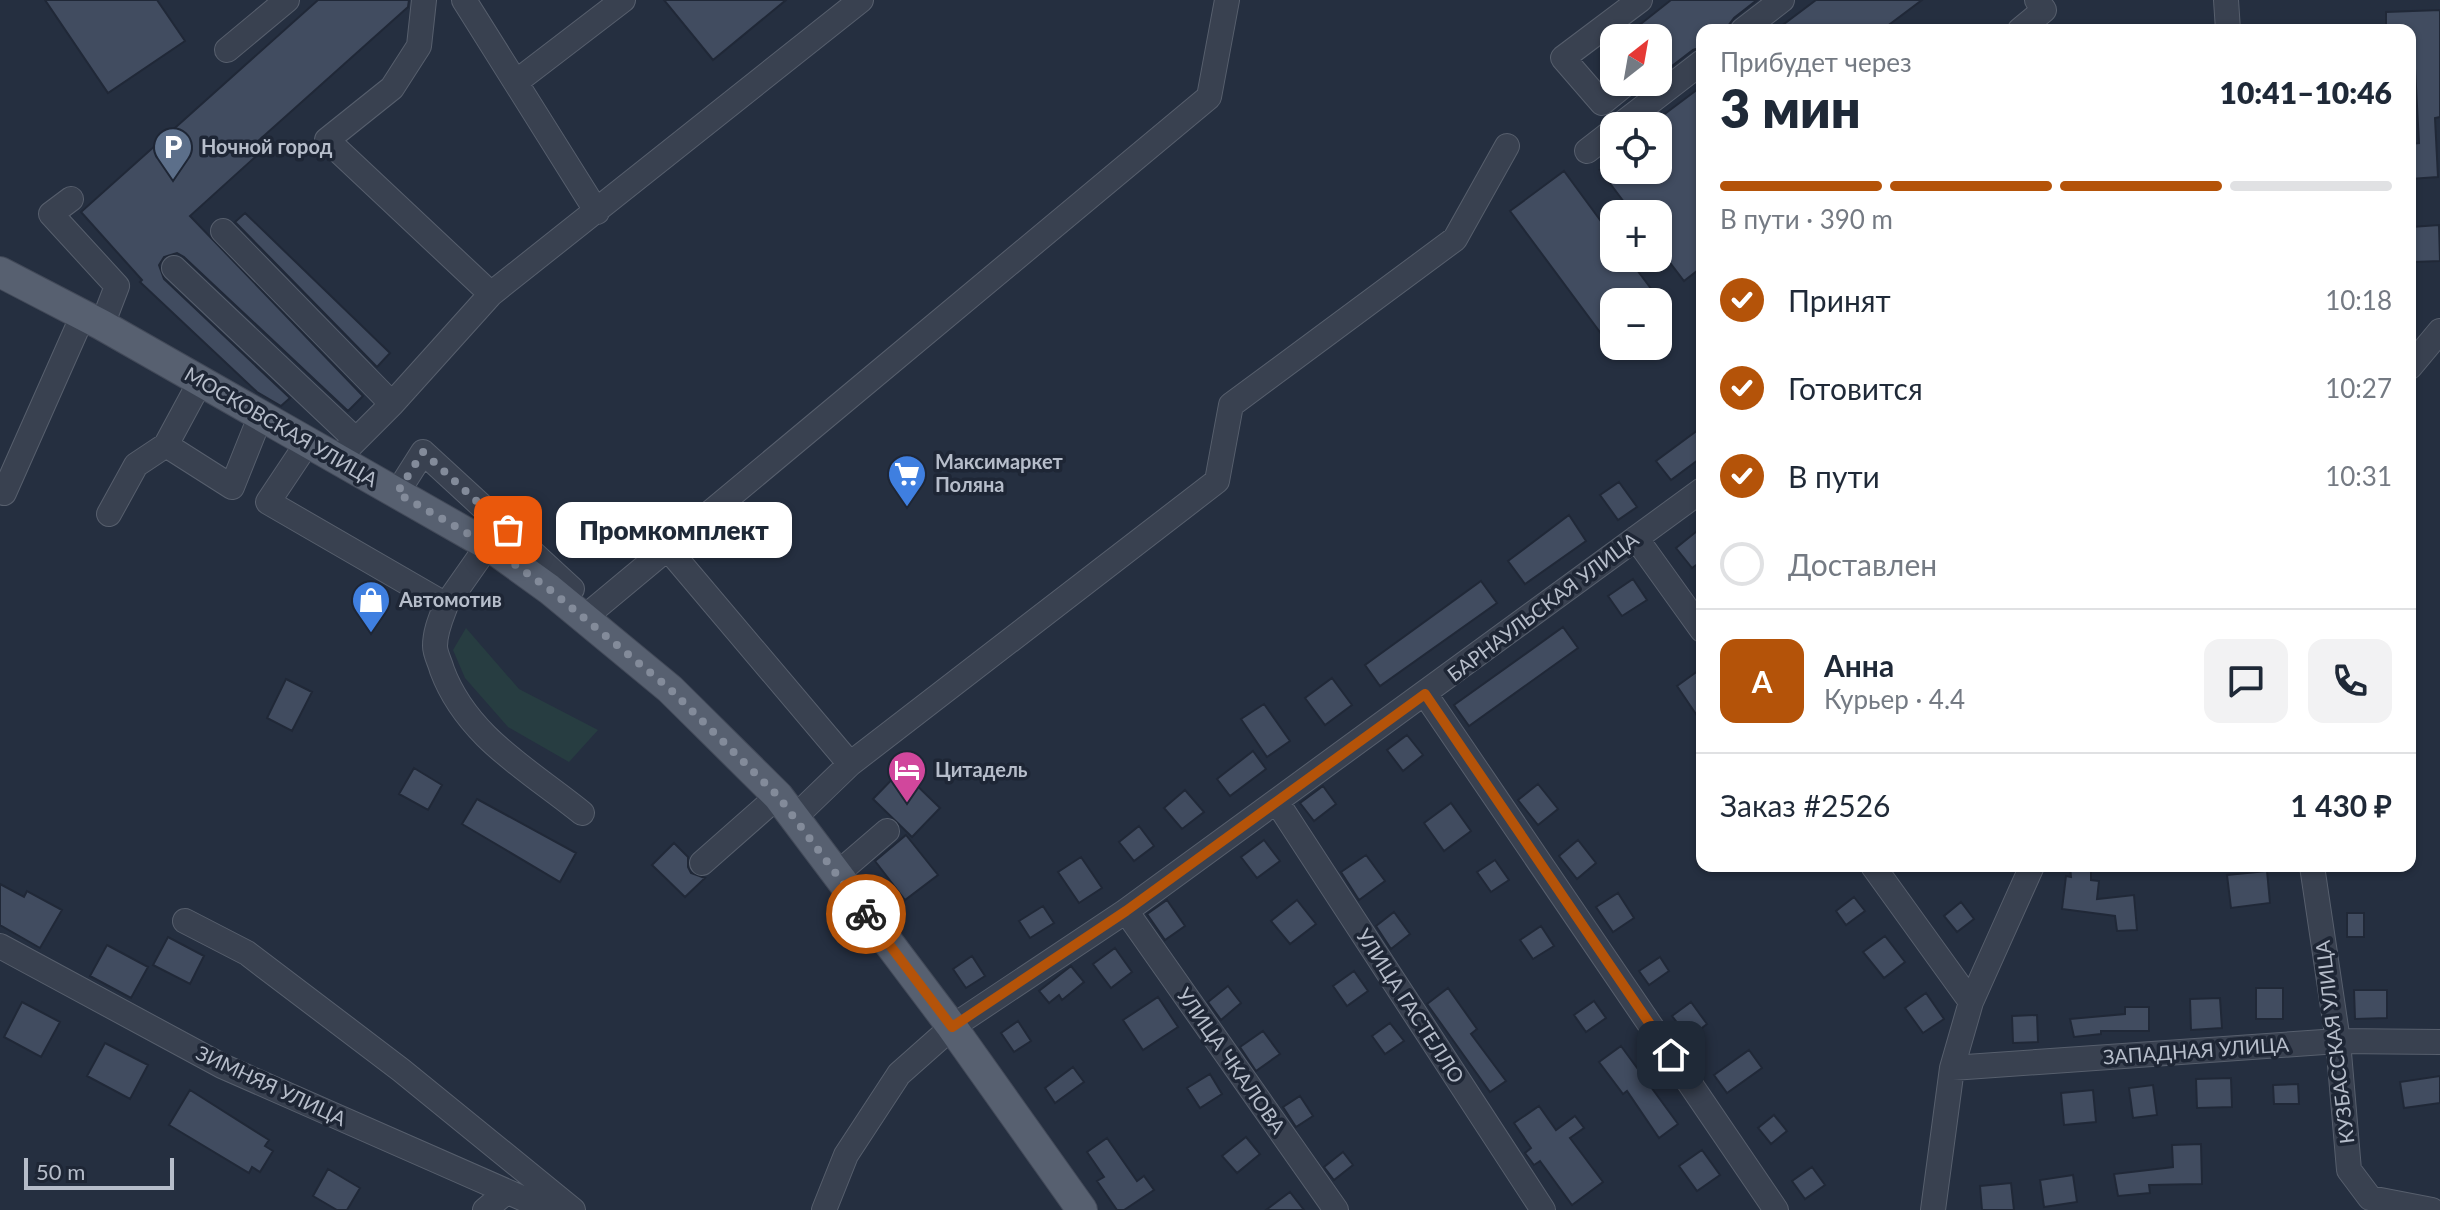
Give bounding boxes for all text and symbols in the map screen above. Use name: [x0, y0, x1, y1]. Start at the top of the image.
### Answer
north arrow: [1600, 24, 1672, 96]
map controls: [1600, 24, 1672, 360]
text: Прибудет через: [1720, 46, 1912, 78]
text: 10:41–10:46: [2219, 74, 2392, 110]
text: 3 мин: [1720, 77, 1861, 139]
button: locate: [1600, 112, 1672, 184]
parking icon: Ночной город: [152, 126, 194, 181]
place label: Ночной город: [201, 134, 333, 158]
button: +: [1600, 200, 1672, 272]
text: В пути · 390 m: [1720, 203, 1893, 235]
icon: check: [1720, 278, 1764, 322]
text: Принят: [1788, 282, 1891, 318]
text: 10:18: [2325, 284, 2392, 316]
button: −: [1600, 288, 1672, 360]
street label: МОСКОВСКАЯ УЛИЦА: [181, 361, 383, 491]
icon: check: [1720, 366, 1764, 410]
text: Готовится: [1788, 370, 1923, 406]
text: 10:27: [2325, 372, 2392, 404]
place label: Максимаркет Поляна: [935, 449, 1063, 496]
supermarket icon: Максимаркет Поляна: [886, 453, 928, 508]
icon: check: [1720, 454, 1764, 498]
text: В пути: [1788, 458, 1880, 494]
text: 10:31: [2325, 460, 2392, 492]
pin: [474, 496, 542, 564]
callout: Промкомплект: [556, 502, 792, 558]
icon: bag: [486, 508, 530, 552]
text: Промкомплект: [579, 514, 769, 546]
street label: БАРНАУЛЬСКАЯ УЛИЦА: [1442, 526, 1643, 686]
text: Доставлен: [1788, 546, 1937, 582]
shop icon: Автомотив: [350, 579, 392, 634]
place label: Автомотив: [398, 587, 502, 611]
button: chat: [2204, 639, 2288, 723]
button: phone: [2308, 639, 2392, 723]
text: Анна: [1824, 647, 1894, 683]
text: А: [1752, 663, 1772, 699]
text: Курьер · 4.4: [1824, 683, 1965, 715]
hotel icon: Цитадель: [886, 749, 928, 804]
place label: Цитадель: [935, 757, 1028, 781]
text: Заказ #2526: [1720, 787, 1891, 823]
text: 1 430 ₽: [2290, 787, 2392, 823]
courier: [826, 874, 906, 954]
icon: bike: [844, 892, 888, 936]
street label: УЛИЦА ГАСТЕЛЛО: [1352, 924, 1470, 1087]
street label: КУЗБАССКАЯ УЛИЦА: [2310, 939, 2358, 1145]
street label: УЛИЦА ЧКАЛОВА: [1173, 983, 1291, 1138]
pin: [1637, 1021, 1705, 1089]
street label: ЗАПАДНАЯ УЛИЦА: [2102, 1031, 2290, 1068]
icon: home: [1649, 1033, 1693, 1077]
street label: ЗИМНЯЯ УЛИЦА: [193, 1040, 351, 1131]
scale bar: [24, 1154, 174, 1190]
text: 50 m: [36, 1158, 85, 1185]

